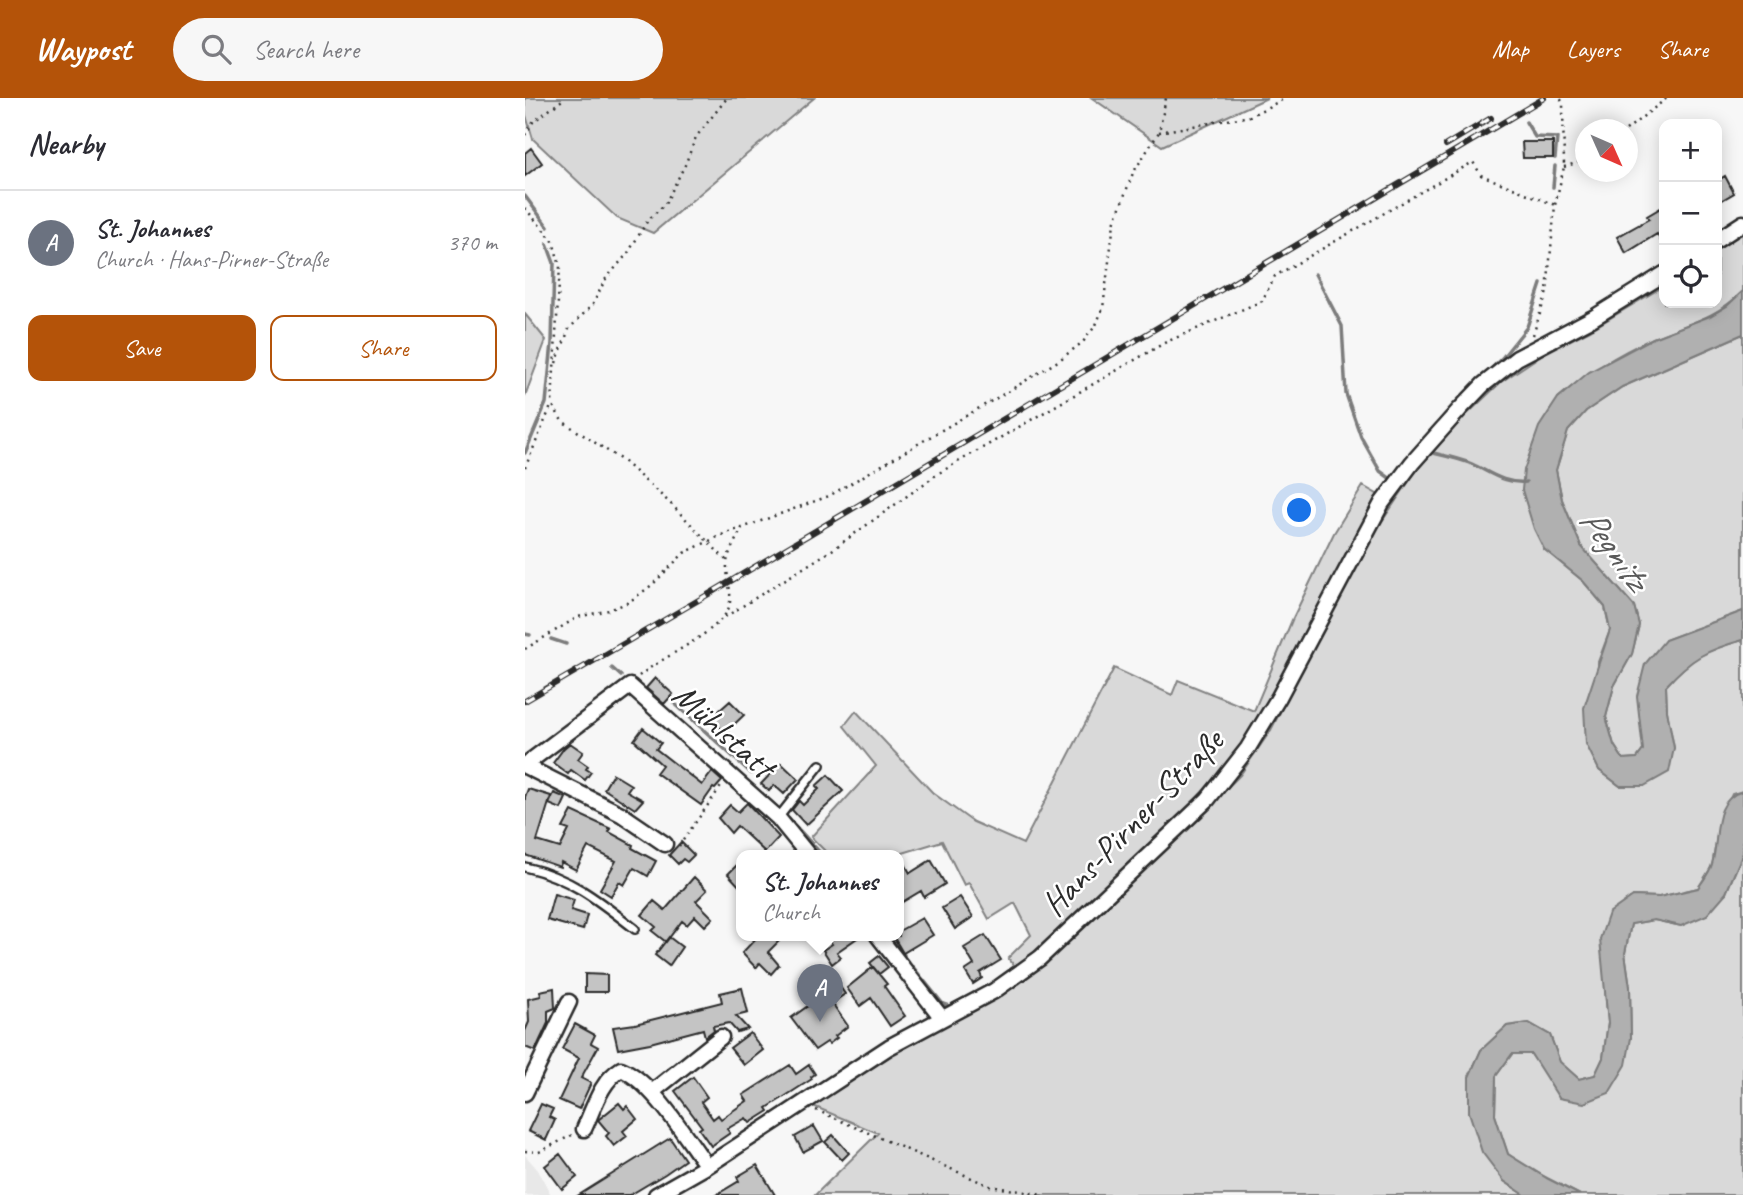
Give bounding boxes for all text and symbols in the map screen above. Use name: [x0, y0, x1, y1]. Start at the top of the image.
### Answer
search box: [173, 18, 663, 81]
text: Waypost: [35, 28, 131, 70]
icon: search: [197, 30, 235, 68]
text: Search here: [253, 33, 359, 66]
text: Map: [1492, 34, 1529, 64]
text: Layers: [1567, 34, 1620, 64]
text: Share: [1658, 34, 1708, 64]
north arrow: [1575, 119, 1638, 182]
map controls: [1659, 119, 1722, 308]
button: +: [1659, 119, 1722, 182]
text: Nearby: [28, 125, 104, 163]
button: −: [1659, 182, 1722, 245]
text: St. Johannes: [95, 212, 210, 245]
text: A: [45, 228, 57, 257]
text: 370 m: [448, 228, 497, 257]
text: Church · Hans-Pirner-Straße: [95, 245, 328, 274]
button: locate: [1659, 245, 1722, 308]
button: Save: [28, 315, 256, 381]
button: Share: [270, 315, 497, 381]
your location: [1282, 493, 1316, 527]
water label: Pegnitz: [1569, 498, 1663, 602]
street label: Mühlstatt: [663, 673, 787, 791]
street label: Hans-Pirner-Straße: [1032, 717, 1235, 926]
popup: [736, 850, 904, 941]
text: St. Johannes: [762, 865, 878, 898]
text: Church: [762, 898, 820, 927]
pin: A: [797, 964, 843, 1022]

